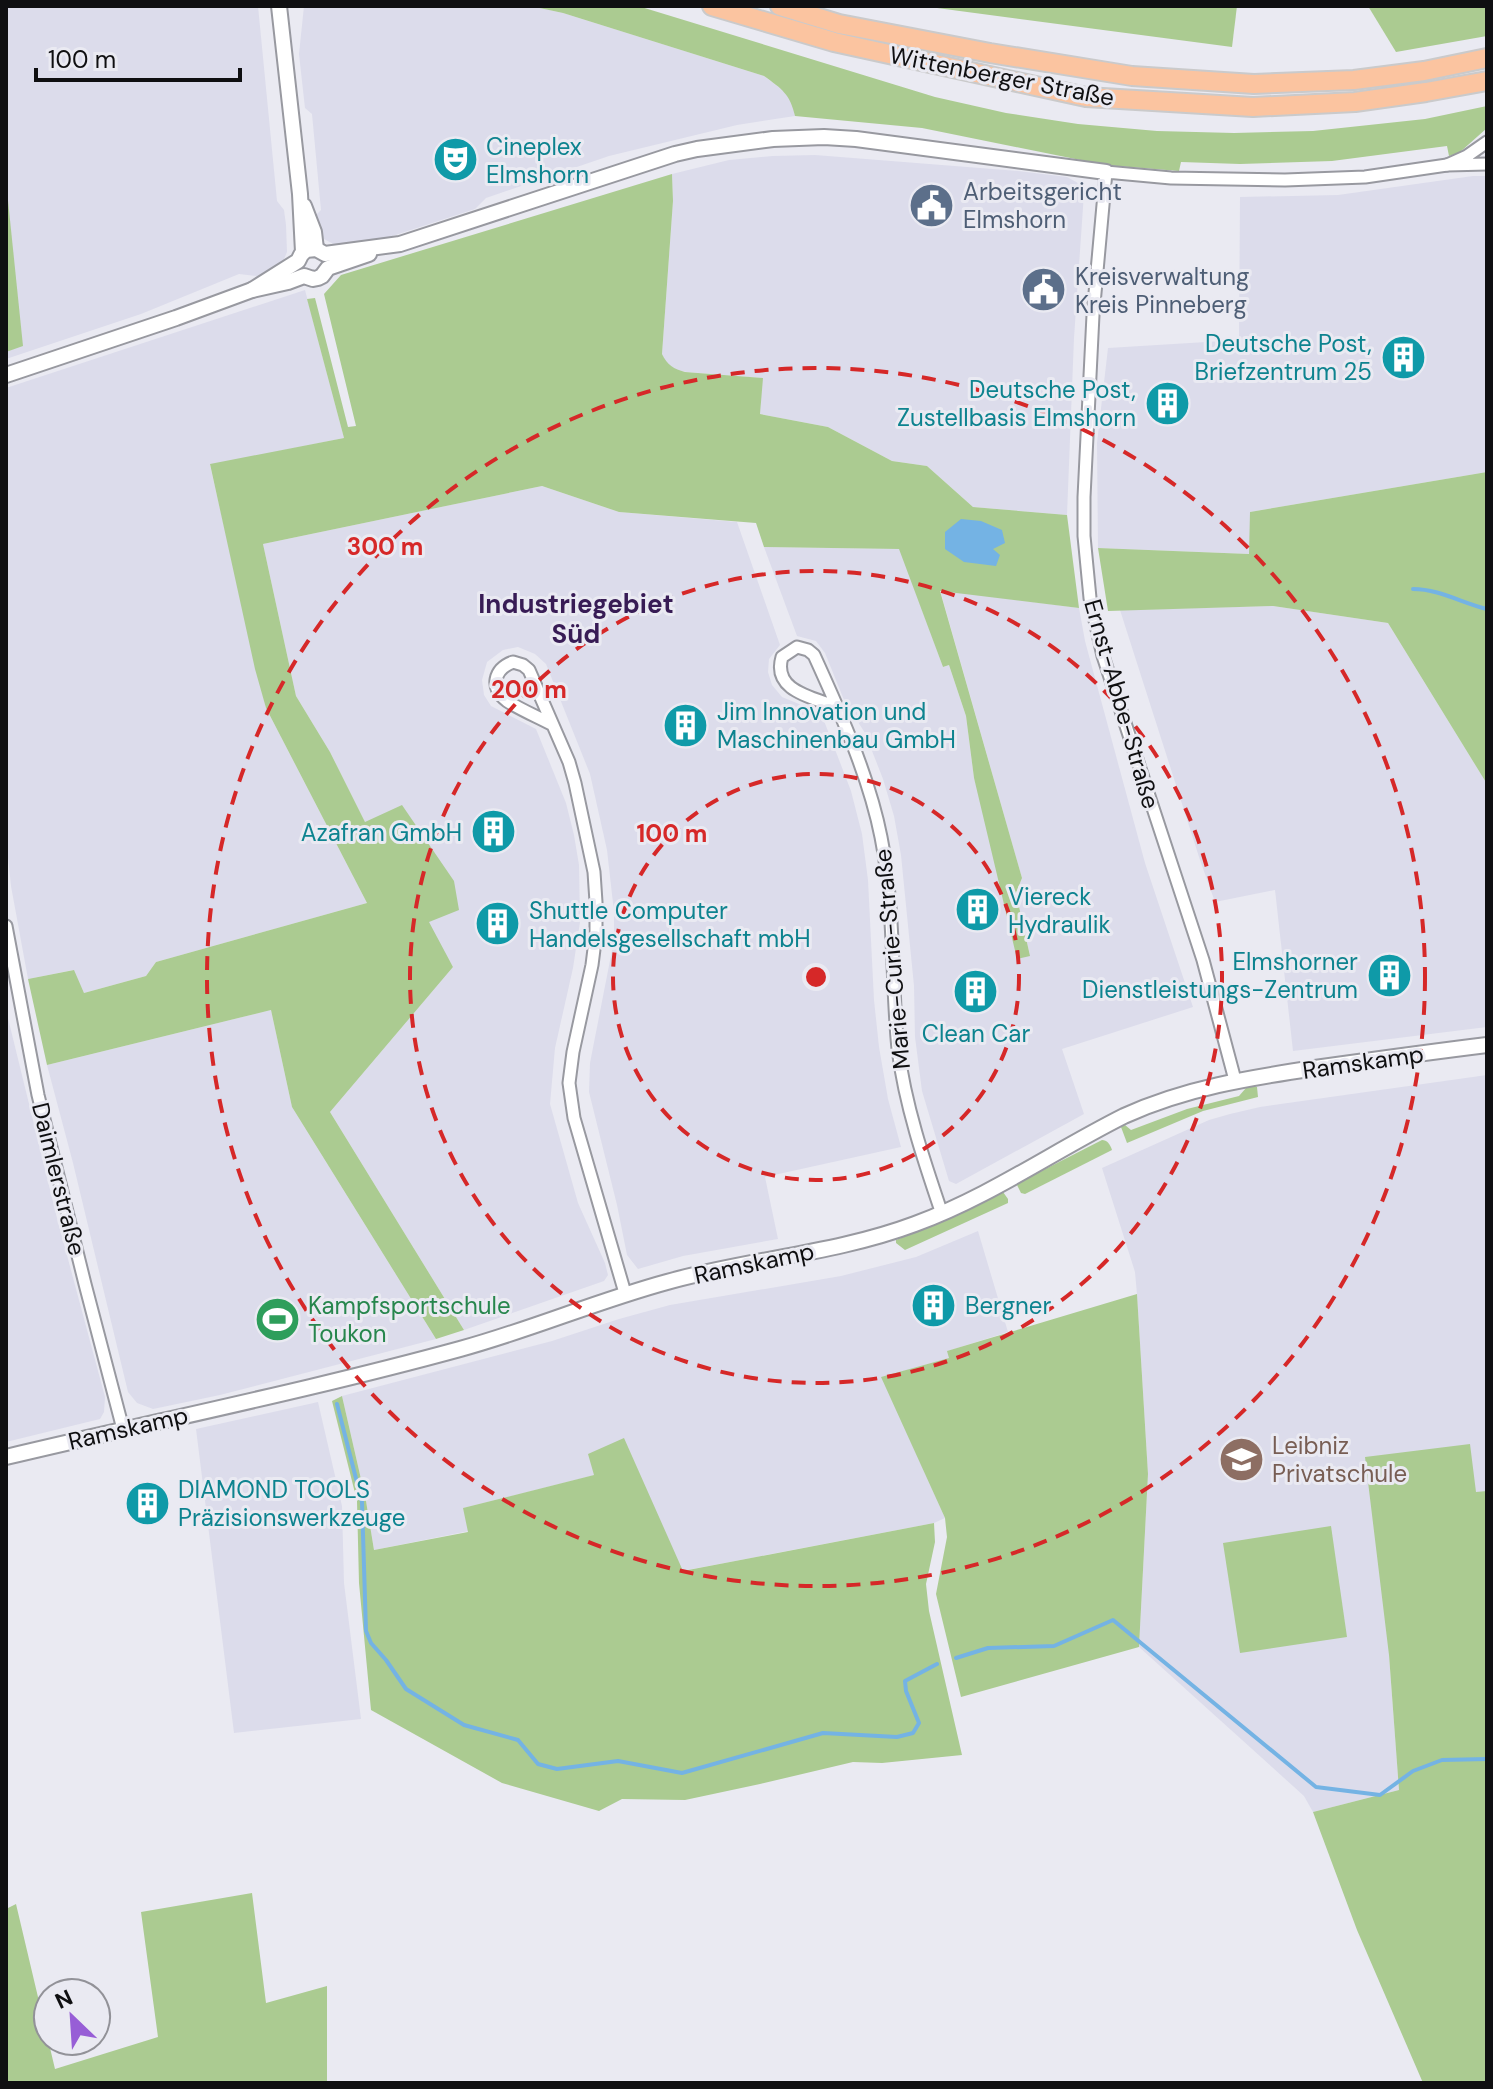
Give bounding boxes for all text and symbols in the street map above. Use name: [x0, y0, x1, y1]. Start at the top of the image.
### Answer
scale bar: [36, 32, 240, 82]
street label: Wittenberger Straße: [887, 39, 1117, 113]
text: 100 m: [48, 44, 116, 75]
place label: Cineplex Elmshorn: [486, 131, 589, 190]
theatre icon: Cineplex Elmshorn: [431, 136, 479, 184]
place label: Arbeitsgericht Elmshorn: [963, 176, 1122, 235]
public building icon: Arbeitsgericht Elmshorn: [908, 181, 956, 229]
place label: Kreisverwaltung Kreis Pinneberg: [1075, 261, 1249, 320]
public building icon: Kreisverwaltung Kreis Pinneberg: [1020, 266, 1068, 314]
place label: Deutsche Post, Briefzentrum 25: [1194, 328, 1372, 387]
building icon: Deutsche Post, Briefzentrum 25: [1379, 333, 1427, 381]
place label: Deutsche Post, Zustellbasis Elmshorn: [897, 374, 1136, 433]
building icon: Deutsche Post, Zustellbasis Elmshorn: [1143, 379, 1191, 427]
text: 300 m: [347, 531, 423, 562]
district label: Industriegebiet Süd: [478, 587, 674, 651]
street label: Ernst-Abbe-Straße: [1077, 596, 1167, 812]
text: 200 m: [491, 674, 567, 705]
place label: Jim Innovation und Maschinenbau GmbH: [717, 696, 956, 755]
building icon: Jim Innovation und Maschinenbau GmbH: [662, 701, 710, 749]
building icon: Azafran GmbH: [469, 808, 517, 856]
place label: Azafran GmbH: [301, 817, 462, 848]
text: 100 m: [637, 818, 707, 849]
street label: Marie-Curie-Straße: [867, 847, 917, 1071]
place label: Viereck Hydraulik: [1008, 881, 1111, 940]
building icon: Viereck Hydraulik: [953, 886, 1001, 934]
place label: Shuttle Computer Handelsgesellschaft mbH: [529, 895, 811, 954]
building icon: Shuttle Computer Handelsgesellschaft mbH: [474, 900, 522, 948]
place label: Elmshorner Dienstleistungs-Zentrum: [1082, 946, 1358, 1005]
building icon: Elmshorner Dienstleistungs-Zentrum: [1365, 951, 1413, 999]
centre of rings: [802, 963, 830, 991]
building icon: Clean Car: [952, 967, 1000, 1015]
place label: Clean Car: [922, 1018, 1030, 1049]
street label: Ramskamp: [1300, 1038, 1426, 1086]
street label: Daimlerstraße: [25, 1099, 93, 1259]
street label: Ramskamp: [691, 1235, 817, 1291]
building icon: Bergner: [910, 1281, 958, 1329]
place label: Kampfsportschule Toukon: [308, 1290, 511, 1349]
place label: Bergner: [965, 1290, 1051, 1321]
sports icon: Kampfsportschule Toukon: [253, 1295, 301, 1343]
street label: Ramskamp: [65, 1399, 191, 1457]
place label: Leibniz Privatschule: [1272, 1430, 1407, 1489]
school or university icon: Leibniz Privatschule: [1217, 1435, 1265, 1483]
place label: DIAMOND TOOLS Präzisionswerkzeuge: [178, 1474, 405, 1533]
building icon: DIAMOND TOOLS Präzisionswerkzeuge: [123, 1479, 171, 1527]
north arrow: [32, 1977, 112, 2057]
text: N: [50, 1983, 77, 2016]

